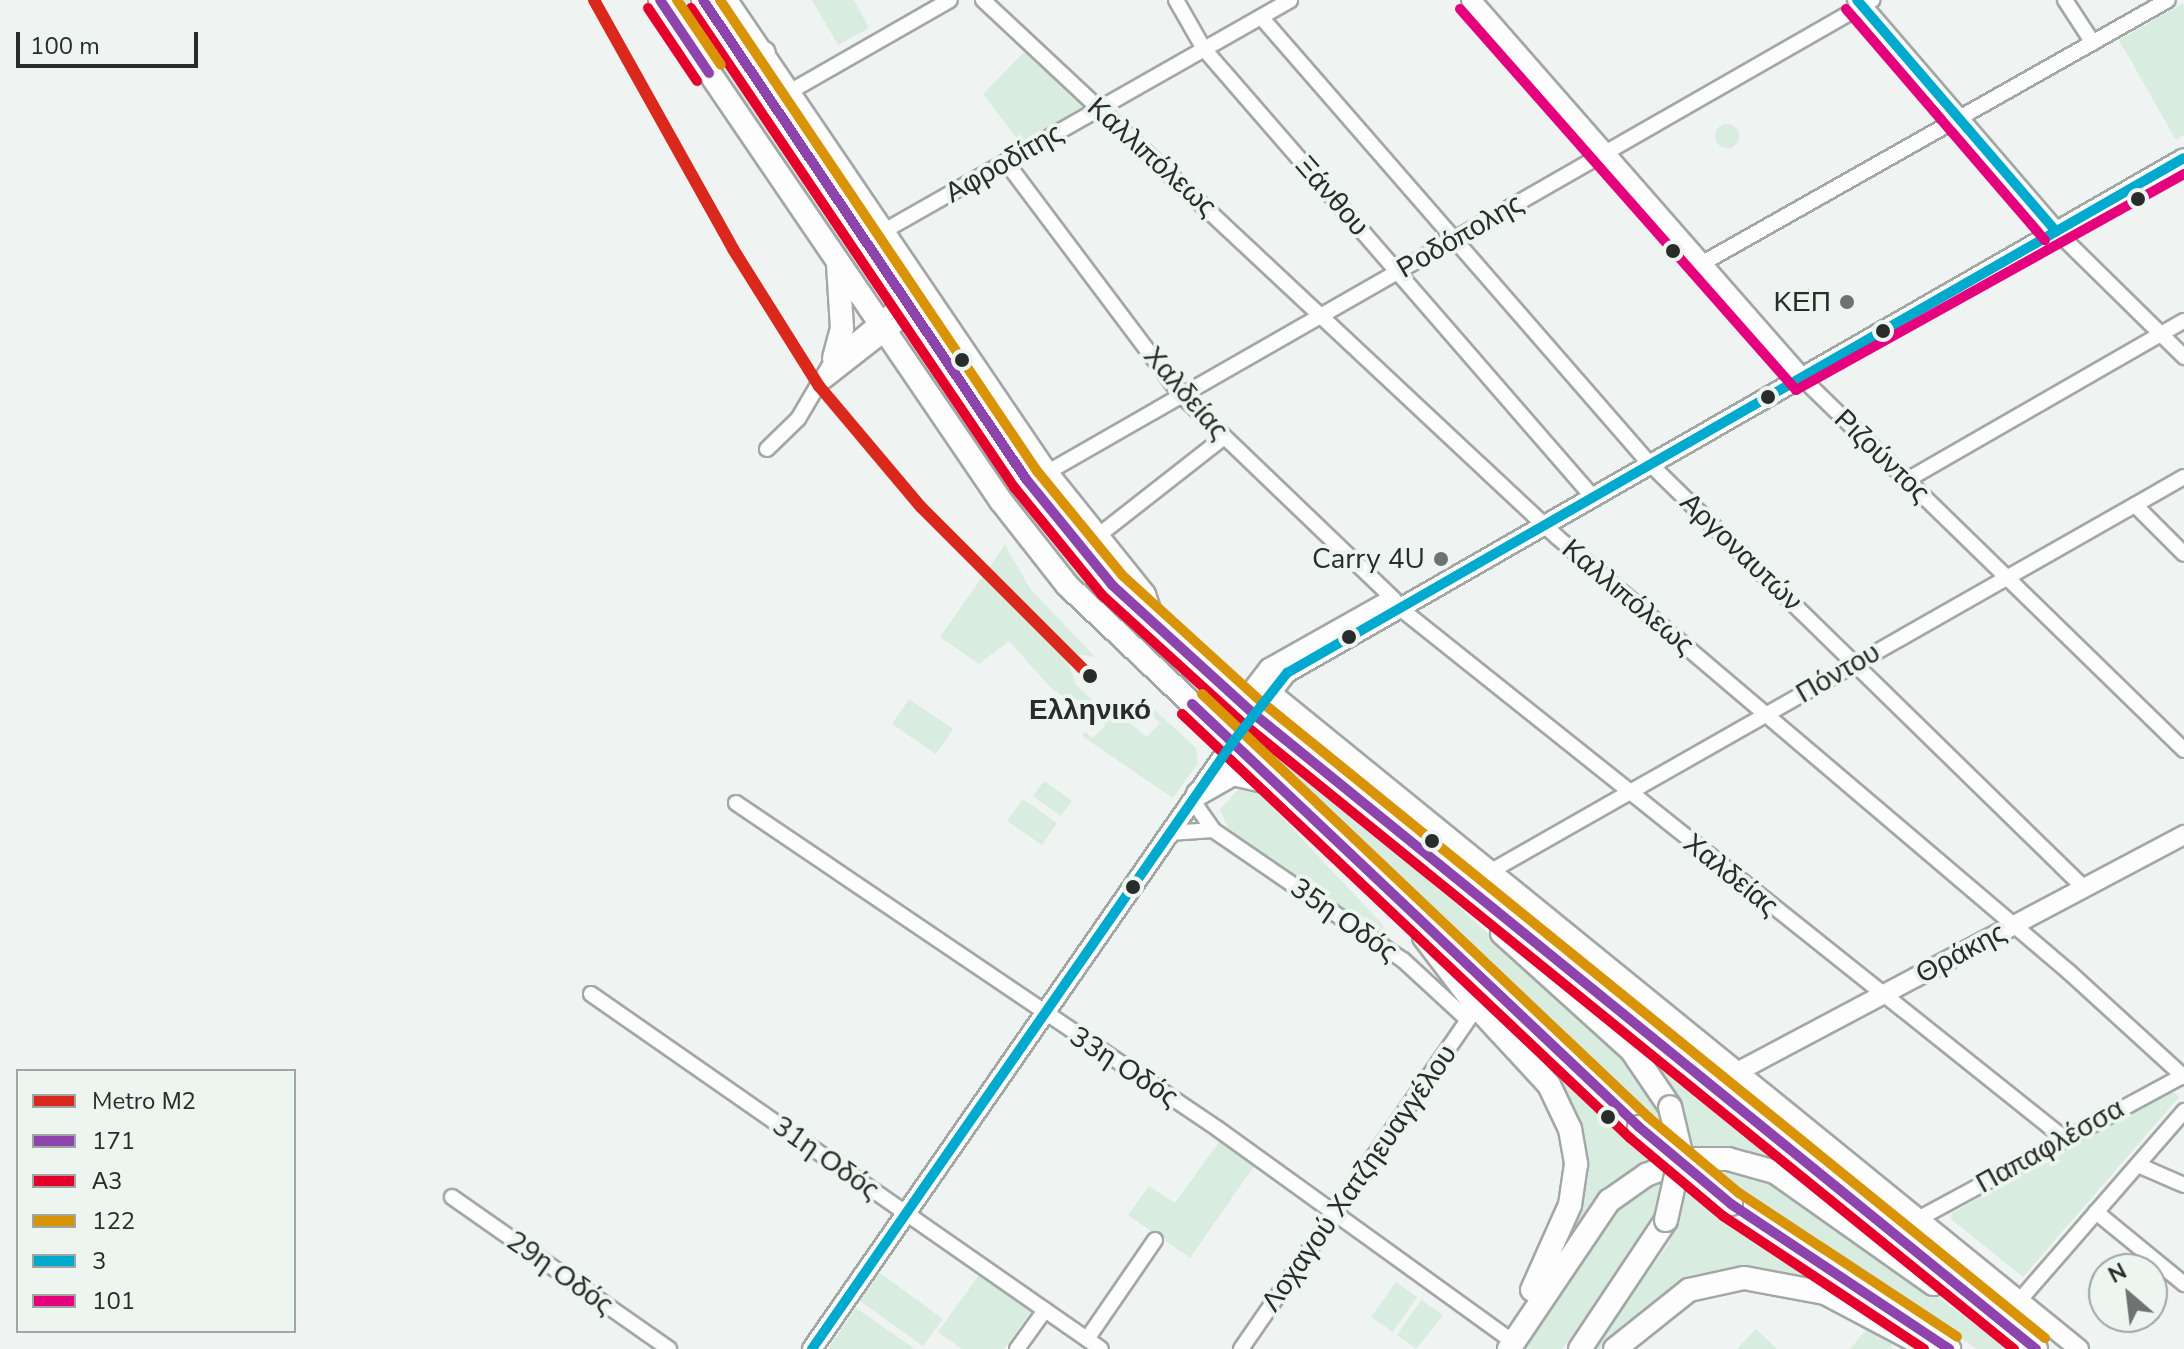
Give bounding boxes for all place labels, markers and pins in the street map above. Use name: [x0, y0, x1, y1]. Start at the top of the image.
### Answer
unlabelled marker: [2130, 191, 2146, 207]
unlabelled marker: [1665, 243, 1681, 259]
place label: ΚΕΠ: [1773, 285, 1831, 319]
marker: ΚΕΠ: [1838, 293, 1856, 311]
unlabelled marker: [1875, 323, 1891, 339]
unlabelled marker: [954, 352, 970, 368]
unlabelled marker: [1760, 389, 1776, 405]
place label: Carry 4U: [1312, 542, 1425, 576]
marker: Carry 4U: [1432, 550, 1450, 568]
unlabelled marker: [1341, 629, 1357, 645]
marker: Ελληνικό: [1077, 663, 1103, 689]
place label: Ελληνικό: [1029, 693, 1151, 727]
unlabelled marker: [1424, 833, 1440, 849]
unlabelled marker: [1125, 879, 1141, 895]
unlabelled marker: [1600, 1109, 1616, 1125]

